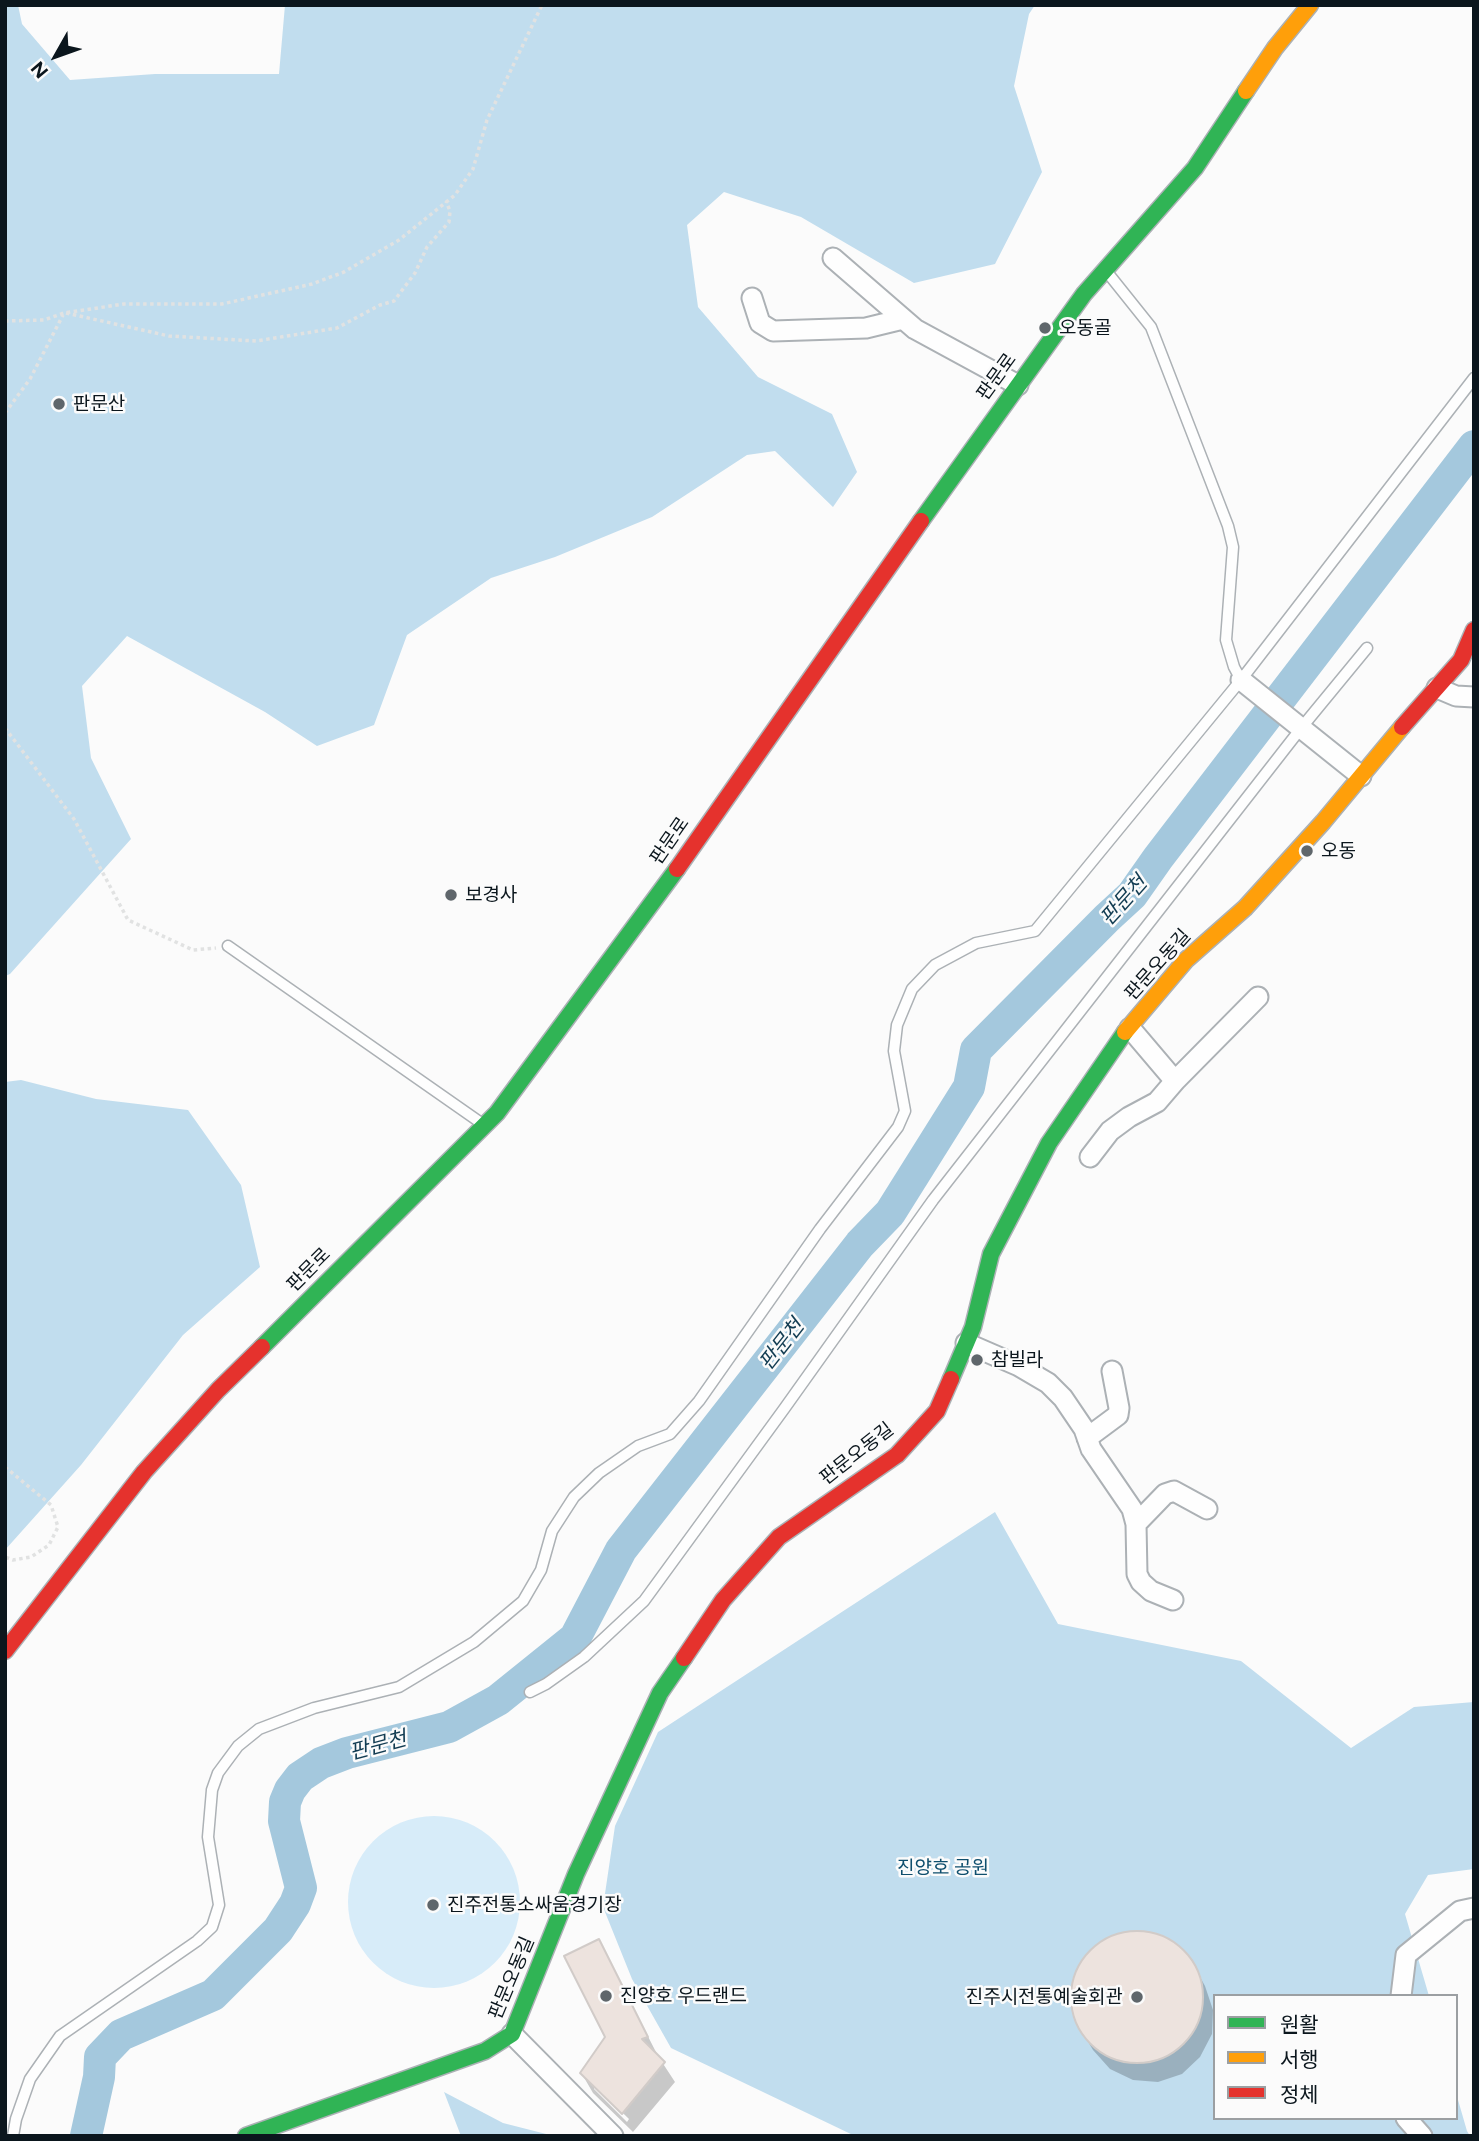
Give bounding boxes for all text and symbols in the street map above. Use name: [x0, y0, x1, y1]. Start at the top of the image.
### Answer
north arrow: [21, 21, 91, 91]
text: N: [26, 57, 53, 83]
place label: 오동골: [1059, 317, 1111, 339]
marker: 오동골: [1037, 320, 1053, 336]
street label: 판문로: [972, 349, 1022, 405]
place label: 판문산: [73, 393, 125, 415]
marker: 판문산: [51, 396, 67, 412]
street label: 판문로: [646, 813, 694, 869]
place label: 오동: [1321, 840, 1356, 862]
marker: 오동: [1299, 843, 1315, 859]
water label: 판문천: [1095, 871, 1153, 931]
place label: 보경사: [465, 884, 517, 906]
marker: 보경사: [443, 887, 459, 903]
street label: 판문오동길: [1120, 925, 1196, 1005]
street label: 판문로: [282, 1243, 336, 1297]
water label: 판문천: [754, 1314, 810, 1376]
place label: 참빌라: [991, 1349, 1043, 1371]
marker: 참빌라: [969, 1352, 985, 1368]
street label: 판문오동길: [816, 1418, 898, 1490]
water label: 판문천: [347, 1726, 409, 1766]
park label: 진양호 공원: [897, 1857, 989, 1879]
place label: 진주전통소싸움경기장: [447, 1894, 622, 1916]
marker: 진주전통소싸움경기장: [425, 1897, 441, 1913]
street label: 판문오동길: [484, 1933, 540, 2023]
place label: 진양호 우드랜드: [620, 1985, 747, 2007]
place label: 진주시전통예술회관: [966, 1986, 1123, 2008]
marker: 진양호 우드랜드: [598, 1988, 614, 2004]
marker: 진주시전통예술회관: [1129, 1989, 1145, 2005]
legend: [1213, 1994, 1458, 2120]
text: 원활: [1280, 2012, 1319, 2037]
text: 서행: [1280, 2047, 1319, 2072]
text: 정체: [1280, 2082, 1319, 2107]

